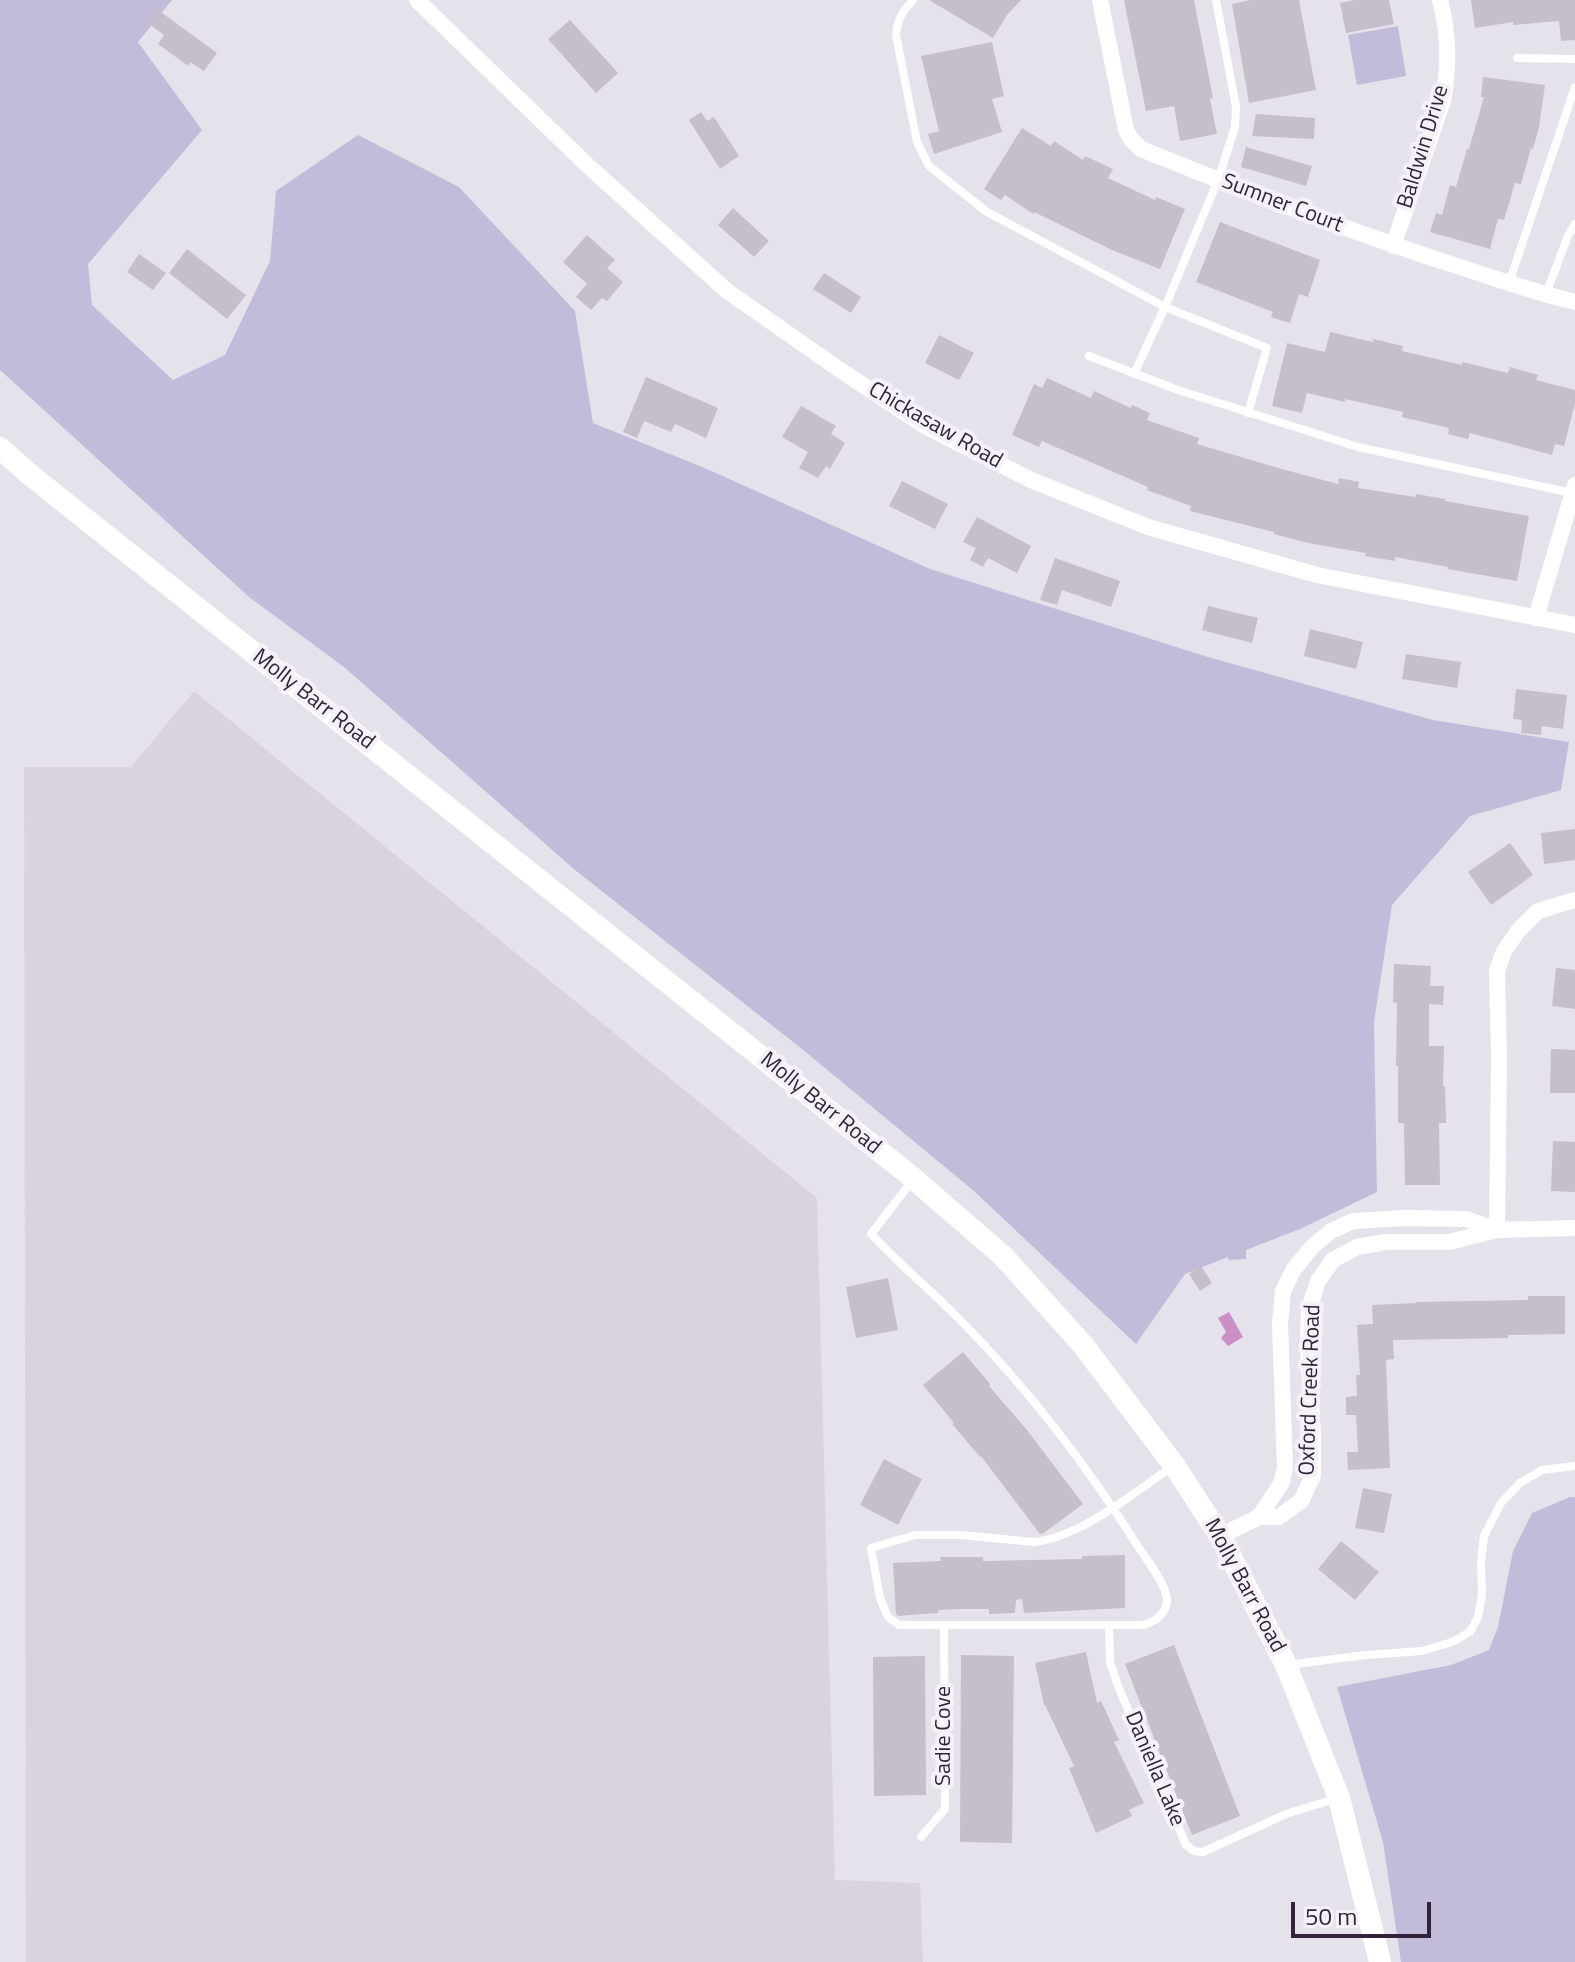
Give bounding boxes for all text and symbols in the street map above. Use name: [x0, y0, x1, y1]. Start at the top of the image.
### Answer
street label: Baldwin Drive: [1393, 82, 1455, 212]
street label: Sumner Court: [1218, 169, 1346, 239]
street label: Chickasaw Road: [863, 377, 1007, 475]
street label: Molly Barr Road: [247, 644, 379, 756]
street label: Molly Barr Road: [754, 1047, 886, 1161]
street label: Oxford Creek Road: [1295, 1304, 1327, 1476]
street label: Molly Barr Road: [1198, 1515, 1290, 1657]
street label: Sadie Cove: [932, 1686, 958, 1786]
street label: Daniella Lake: [1118, 1708, 1190, 1830]
scale bar: [1295, 1886, 1435, 1936]
text: 50 m: [1305, 1898, 1357, 1934]

